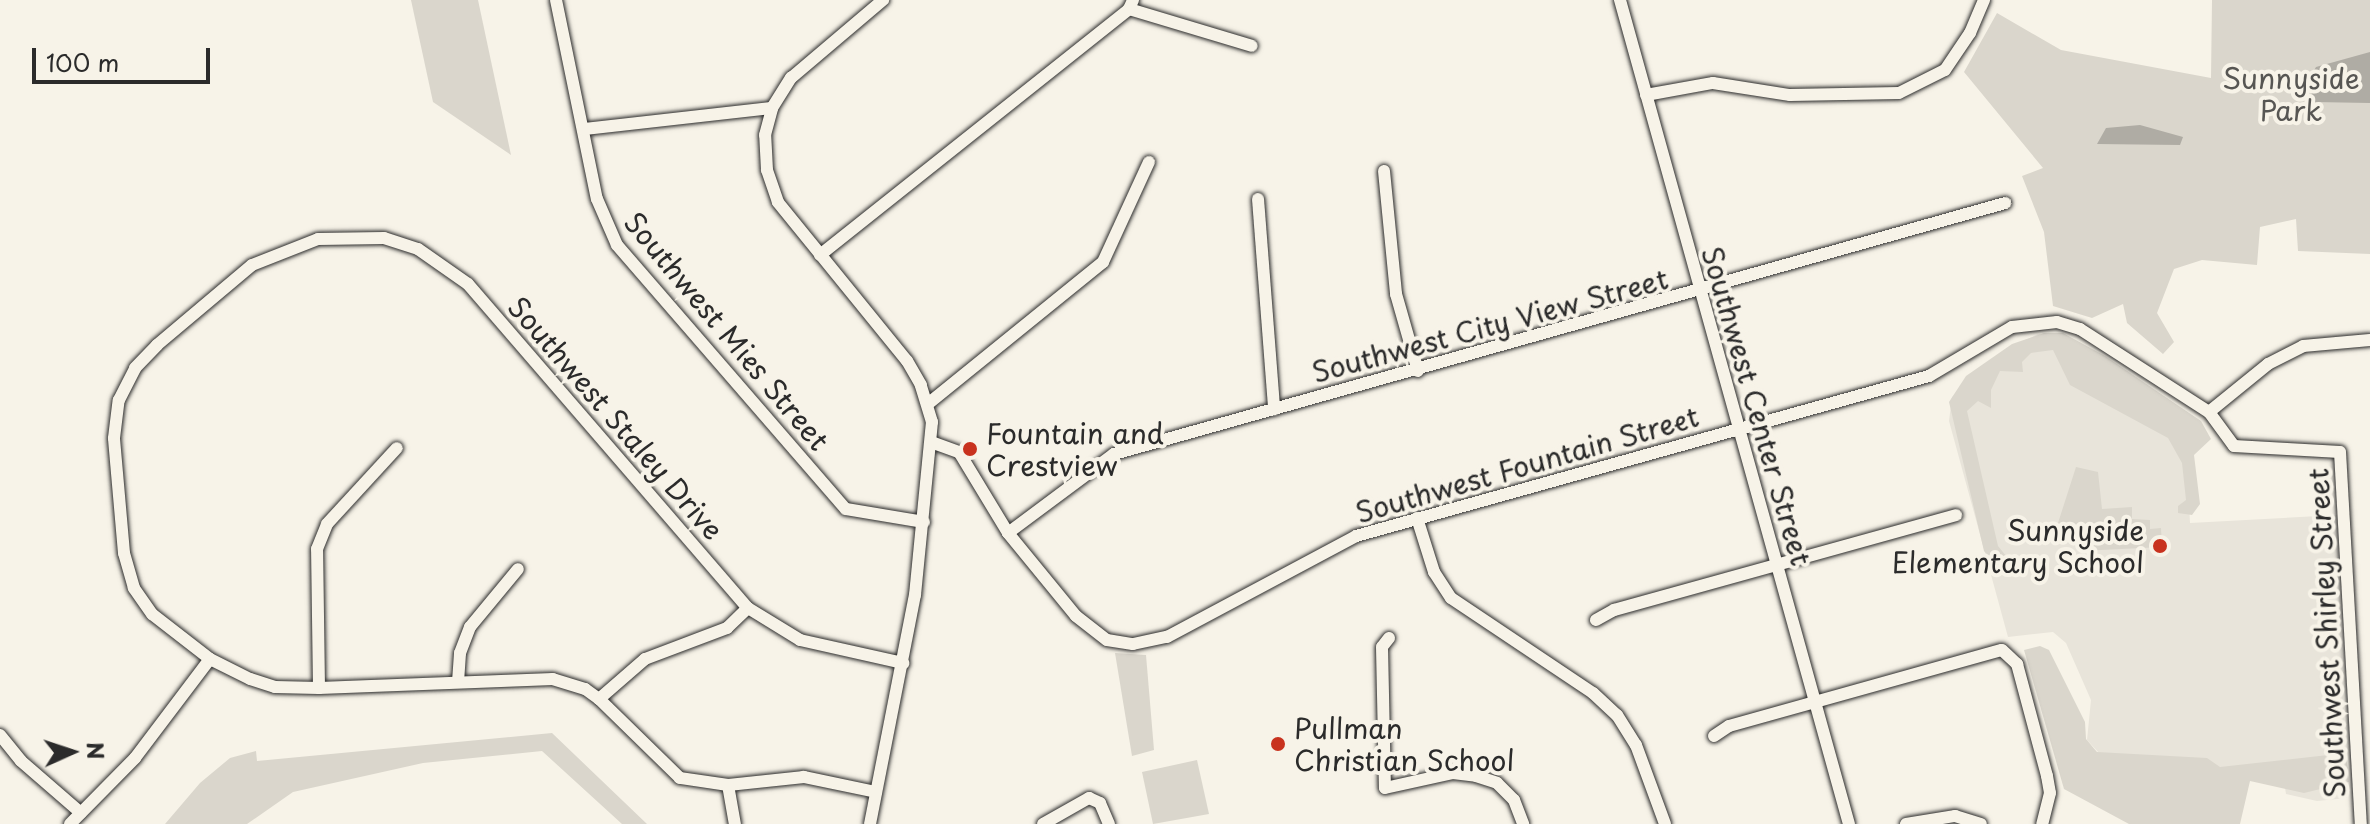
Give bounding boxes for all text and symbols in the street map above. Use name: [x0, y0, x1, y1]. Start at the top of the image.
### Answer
scale bar: [36, 32, 214, 82]
text: 100 m: [46, 44, 119, 80]
park label: Sunnyside Park: [2222, 61, 2360, 127]
street label: Southwest Mies Street: [617, 205, 837, 457]
street label: Southwest Center Street: [1695, 241, 1819, 571]
street label: Southwest City View Street: [1308, 261, 1672, 389]
street label: Southwest Staley Drive: [500, 288, 732, 548]
street label: Southwest Fountain Street: [1350, 399, 1704, 529]
place label: Fountain and Crestview: [986, 416, 1164, 482]
marker: Fountain and Crestview: [961, 440, 979, 458]
street label: Southwest Shirley Street: [2300, 465, 2352, 801]
place label: Sunnyside Elementary School: [1892, 513, 2144, 579]
marker: Sunnyside Elementary School: [2151, 537, 2169, 555]
place label: Pullman Christian School: [1294, 711, 1514, 777]
north arrow: [32, 712, 112, 792]
marker: Pullman Christian School: [1269, 735, 1287, 753]
text: N: [80, 741, 113, 760]

